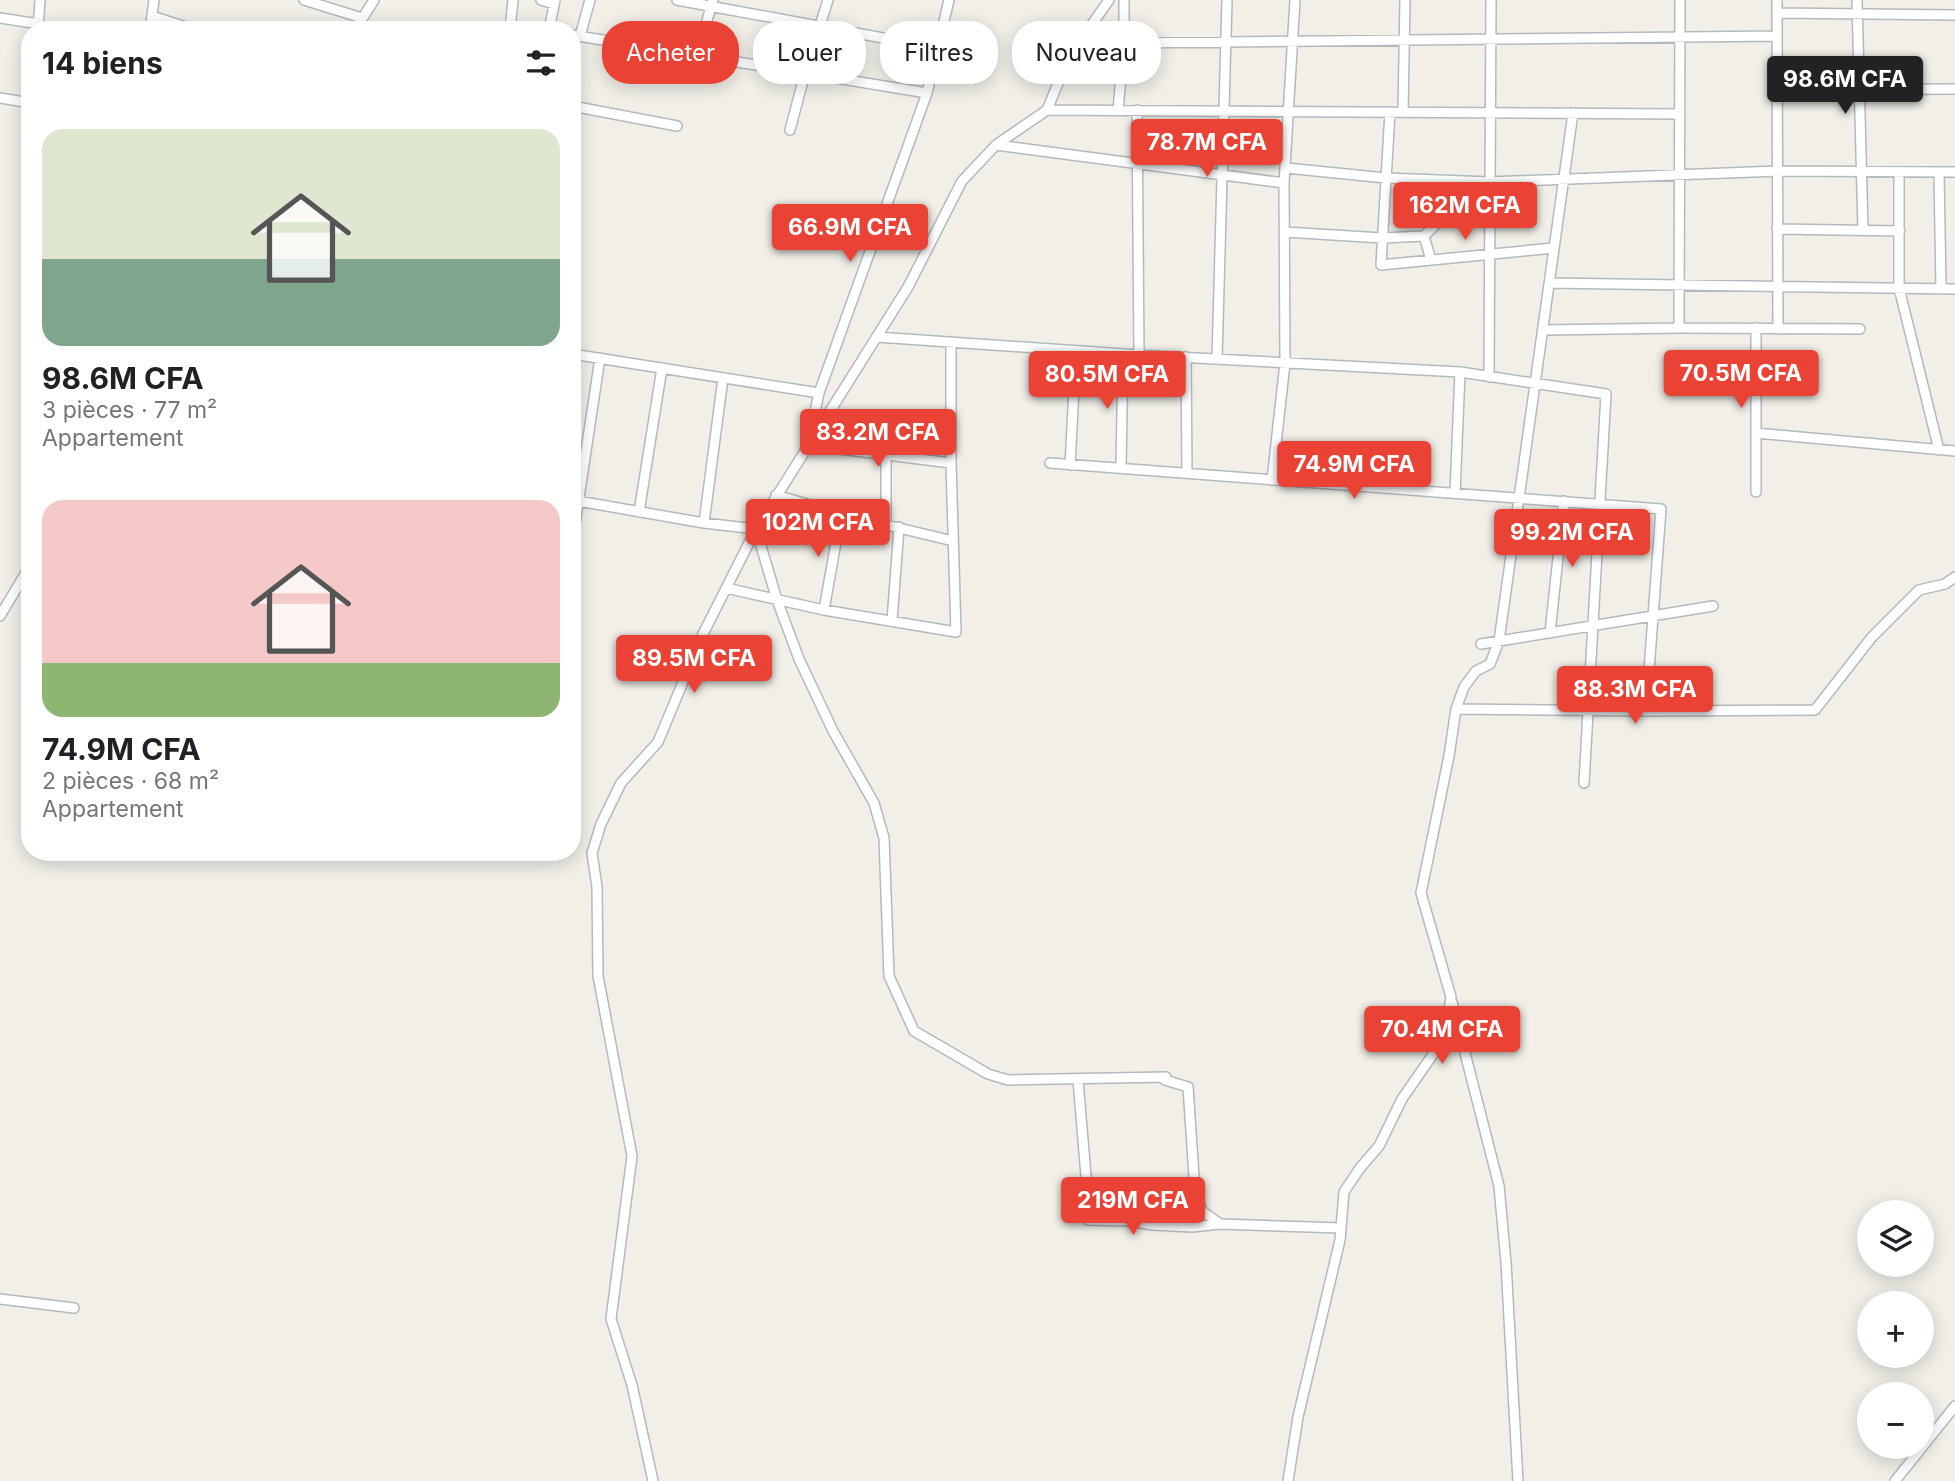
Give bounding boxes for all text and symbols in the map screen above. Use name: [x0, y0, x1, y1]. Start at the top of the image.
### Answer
chip: Acheter: [602, 21, 739, 84]
chip: Louer: [753, 21, 866, 84]
chip: Filtres: [880, 21, 998, 84]
chip: Nouveau: [1012, 21, 1161, 84]
icon: filters: [522, 44, 560, 82]
text: 14 biens: [42, 45, 163, 81]
pin: 98.6M CFA: [1765, 57, 1925, 116]
text: 98.6M CFA: [1783, 65, 1907, 93]
pin: 78.7M CFA: [1127, 120, 1287, 179]
text: 78.7M CFA: [1147, 128, 1267, 156]
icon: home: [238, 175, 364, 301]
pin: 162M CFA: [1393, 182, 1537, 242]
text: 162M CFA: [1409, 191, 1521, 219]
pin: 66.9M CFA: [770, 204, 930, 264]
text: 66.9M CFA: [788, 213, 912, 241]
pin: 70.5M CFA: [1661, 350, 1821, 410]
pin: 80.5M CFA: [1027, 352, 1187, 411]
text: 70.5M CFA: [1680, 359, 1802, 387]
text: 98.6M CFA: [42, 360, 204, 396]
text: 80.5M CFA: [1045, 360, 1169, 388]
text: 3 pièces · 77 m²: [42, 396, 217, 424]
pin: 83.2M CFA: [798, 410, 958, 469]
text: 83.2M CFA: [816, 418, 940, 446]
text: Appartement: [42, 424, 184, 452]
pin: 74.9M CFA: [1274, 442, 1434, 501]
text: 74.9M CFA: [1293, 450, 1415, 478]
pin: 102M CFA: [746, 500, 890, 559]
text: 102M CFA: [762, 508, 874, 536]
pin: 99.2M CFA: [1492, 510, 1652, 569]
text: 99.2M CFA: [1510, 518, 1634, 546]
icon: home: [238, 546, 364, 672]
pin: 89.5M CFA: [614, 636, 774, 695]
text: 89.5M CFA: [632, 644, 756, 672]
pin: 88.3M CFA: [1555, 666, 1715, 726]
text: 88.3M CFA: [1573, 675, 1697, 703]
text: 74.9M CFA: [42, 731, 201, 767]
text: 2 pièces · 68 m²: [42, 767, 219, 795]
text: Appartement: [42, 795, 184, 823]
pin: 70.4M CFA: [1362, 1006, 1522, 1066]
text: 70.4M CFA: [1380, 1015, 1504, 1043]
pin: 219M CFA: [1061, 1178, 1205, 1237]
text: 219M CFA: [1077, 1186, 1189, 1214]
map controls: [1857, 1200, 1934, 1459]
button: layers: [1857, 1200, 1934, 1277]
button: +: [1857, 1291, 1934, 1368]
button: −: [1857, 1382, 1934, 1459]

